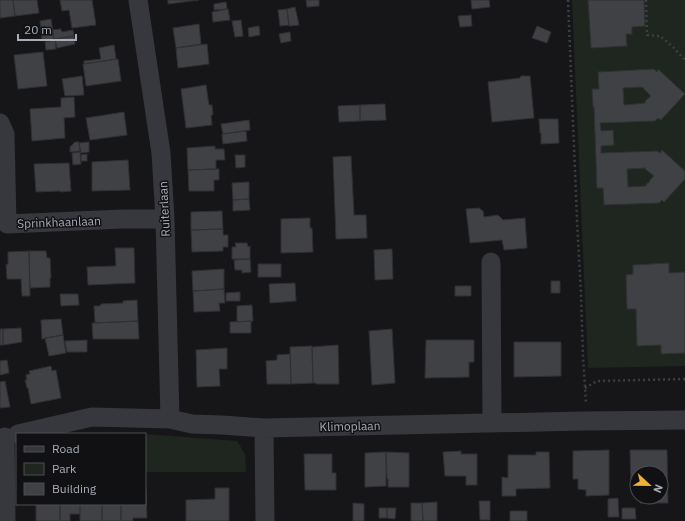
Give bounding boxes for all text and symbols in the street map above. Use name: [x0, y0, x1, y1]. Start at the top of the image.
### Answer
scale bar: [18, 16, 76, 42]
text: 20 m: [24, 22, 52, 37]
street label: Ruiterlaan: [155, 181, 173, 237]
street label: Sprinkhaanlaan: [17, 213, 101, 231]
street label: Klimoplaan: [319, 418, 381, 434]
legend: [16, 433, 146, 505]
text: Road: [52, 441, 80, 456]
text: Park: [52, 461, 77, 476]
north arrow: [629, 465, 669, 505]
text: Building: [52, 481, 97, 496]
text: N: [650, 482, 666, 495]

